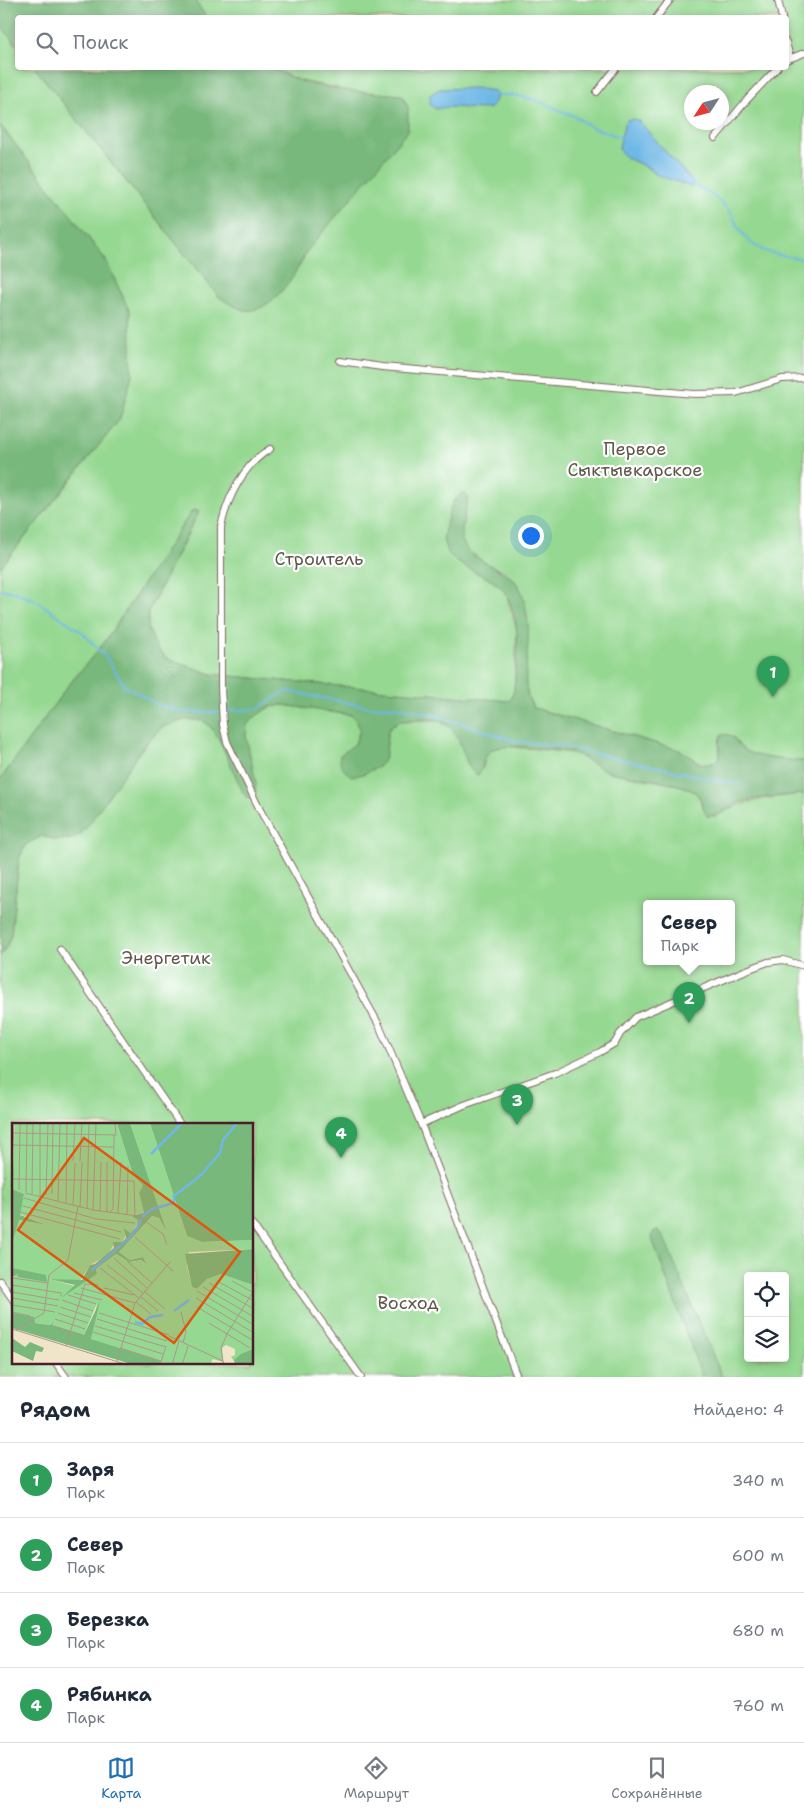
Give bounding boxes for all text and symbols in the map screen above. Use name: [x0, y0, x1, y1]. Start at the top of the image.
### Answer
search box: [15, 15, 789, 70]
icon: search: [33, 29, 61, 57]
text: Поиск: [73, 30, 128, 55]
north arrow: [684, 85, 729, 130]
park label: Первое Сыктывкарское: [567, 437, 703, 482]
your location: [518, 523, 544, 549]
park label: Строитель: [275, 547, 363, 571]
pin: 1: [757, 656, 789, 697]
popup: [643, 900, 735, 965]
text: Север: [661, 910, 717, 935]
text: Парк: [661, 935, 699, 956]
park label: Энергетик: [121, 946, 211, 970]
pin: 2: [673, 982, 705, 1023]
pin: 3: [501, 1084, 533, 1125]
pin: 4: [325, 1117, 357, 1158]
inset map: [12, 1123, 254, 1364]
map controls: [744, 1272, 789, 1362]
button: locate: [744, 1272, 789, 1317]
park label: Восход: [377, 1291, 439, 1315]
button: layers: [744, 1317, 789, 1362]
text: Рядом: [20, 1396, 90, 1424]
text: Найдено: 4: [693, 1399, 784, 1420]
text: Заря: [67, 1457, 114, 1482]
text: 1: [32, 1470, 40, 1491]
text: 340 m: [732, 1470, 784, 1491]
text: Парк: [67, 1482, 105, 1503]
text: Север: [67, 1532, 123, 1557]
text: 2: [30, 1545, 42, 1566]
text: 600 m: [732, 1545, 784, 1566]
text: Парк: [67, 1557, 105, 1578]
text: Березка: [67, 1607, 149, 1632]
text: 3: [30, 1620, 42, 1641]
text: 680 m: [732, 1620, 784, 1641]
text: Парк: [67, 1632, 105, 1653]
text: Рябинка: [67, 1682, 152, 1707]
text: 4: [30, 1695, 42, 1716]
text: 760 m: [732, 1695, 784, 1716]
text: Парк: [67, 1707, 105, 1728]
tab: Карта: [101, 1754, 141, 1802]
tab: Маршрут: [344, 1754, 409, 1802]
tab: Сохранённые: [611, 1754, 703, 1802]

